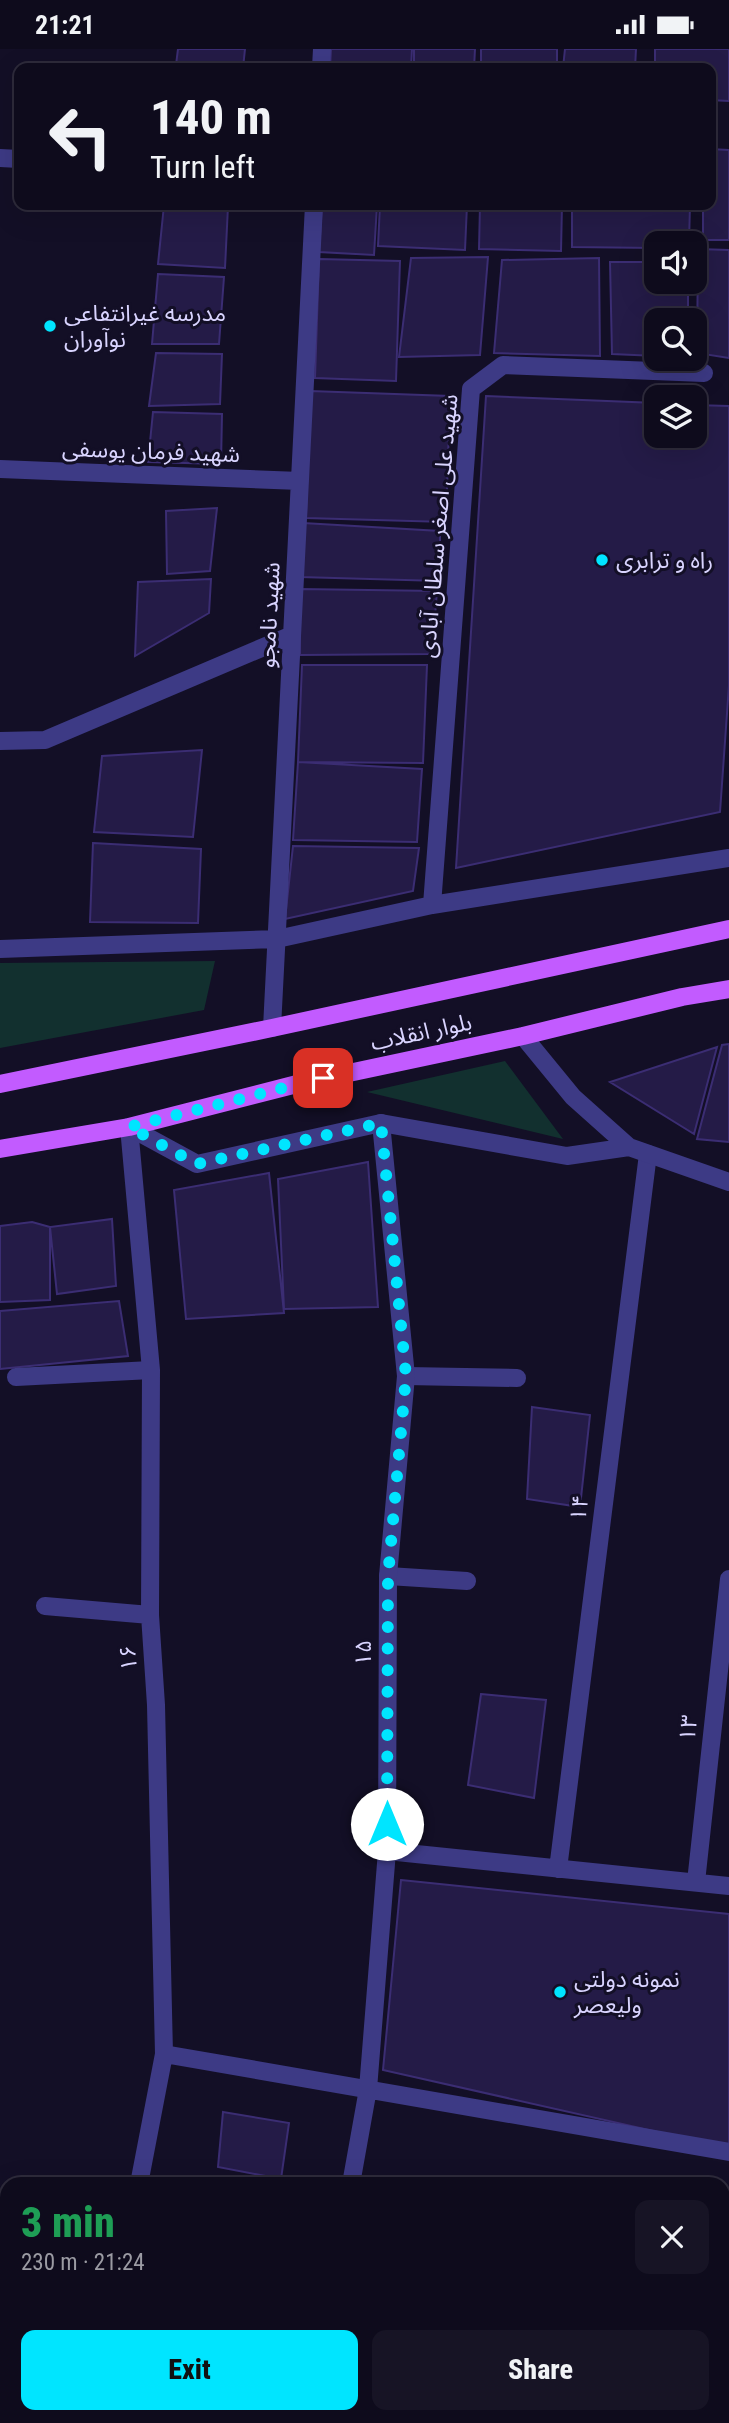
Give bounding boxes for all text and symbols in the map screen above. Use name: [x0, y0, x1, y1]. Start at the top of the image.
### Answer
text: 21:21: [35, 10, 95, 40]
text: 140 m: [150, 89, 272, 146]
icon: left: [35, 91, 126, 182]
text: Turn left: [150, 148, 255, 186]
map controls: [644, 231, 707, 448]
button: sound: [644, 231, 707, 294]
place label: مدرسه غیرانتفاعی نوآوران: [64, 300, 226, 353]
button: search: [644, 308, 707, 371]
marker: مدرسه غیرانتفاعی نوآوران: [42, 318, 58, 334]
button: layers: [644, 385, 707, 448]
street label: شهید علی اصغر سلطان آبادی: [414, 393, 463, 659]
street label: شهید فرمان یوسفی: [61, 435, 240, 468]
place label: راه و ترابری: [616, 547, 713, 574]
marker: راه و ترابری: [594, 552, 610, 568]
street label: شهید نامجو: [253, 561, 286, 669]
street label: بلوار انقلاب: [368, 1009, 474, 1056]
pin: [293, 1048, 353, 1108]
icon: arrive: [304, 1059, 342, 1097]
street label: ۱۴: [564, 1493, 594, 1523]
street label: ۱۵: [350, 1640, 377, 1666]
street label: ۱۶: [114, 1644, 143, 1672]
street label: ۱۳: [674, 1714, 703, 1743]
position arrow: [350, 1787, 424, 1861]
place label: نمونه دولتی ولیعصر: [573, 1966, 680, 2019]
marker: نمونه دولتی ولیعصر: [552, 1984, 568, 2000]
text: 3 min: [21, 2198, 115, 2247]
button: close: [635, 2200, 709, 2274]
text: 230 m · 21:24: [21, 2249, 145, 2276]
button: Exit: [21, 2330, 358, 2410]
button: Share: [372, 2330, 709, 2410]

